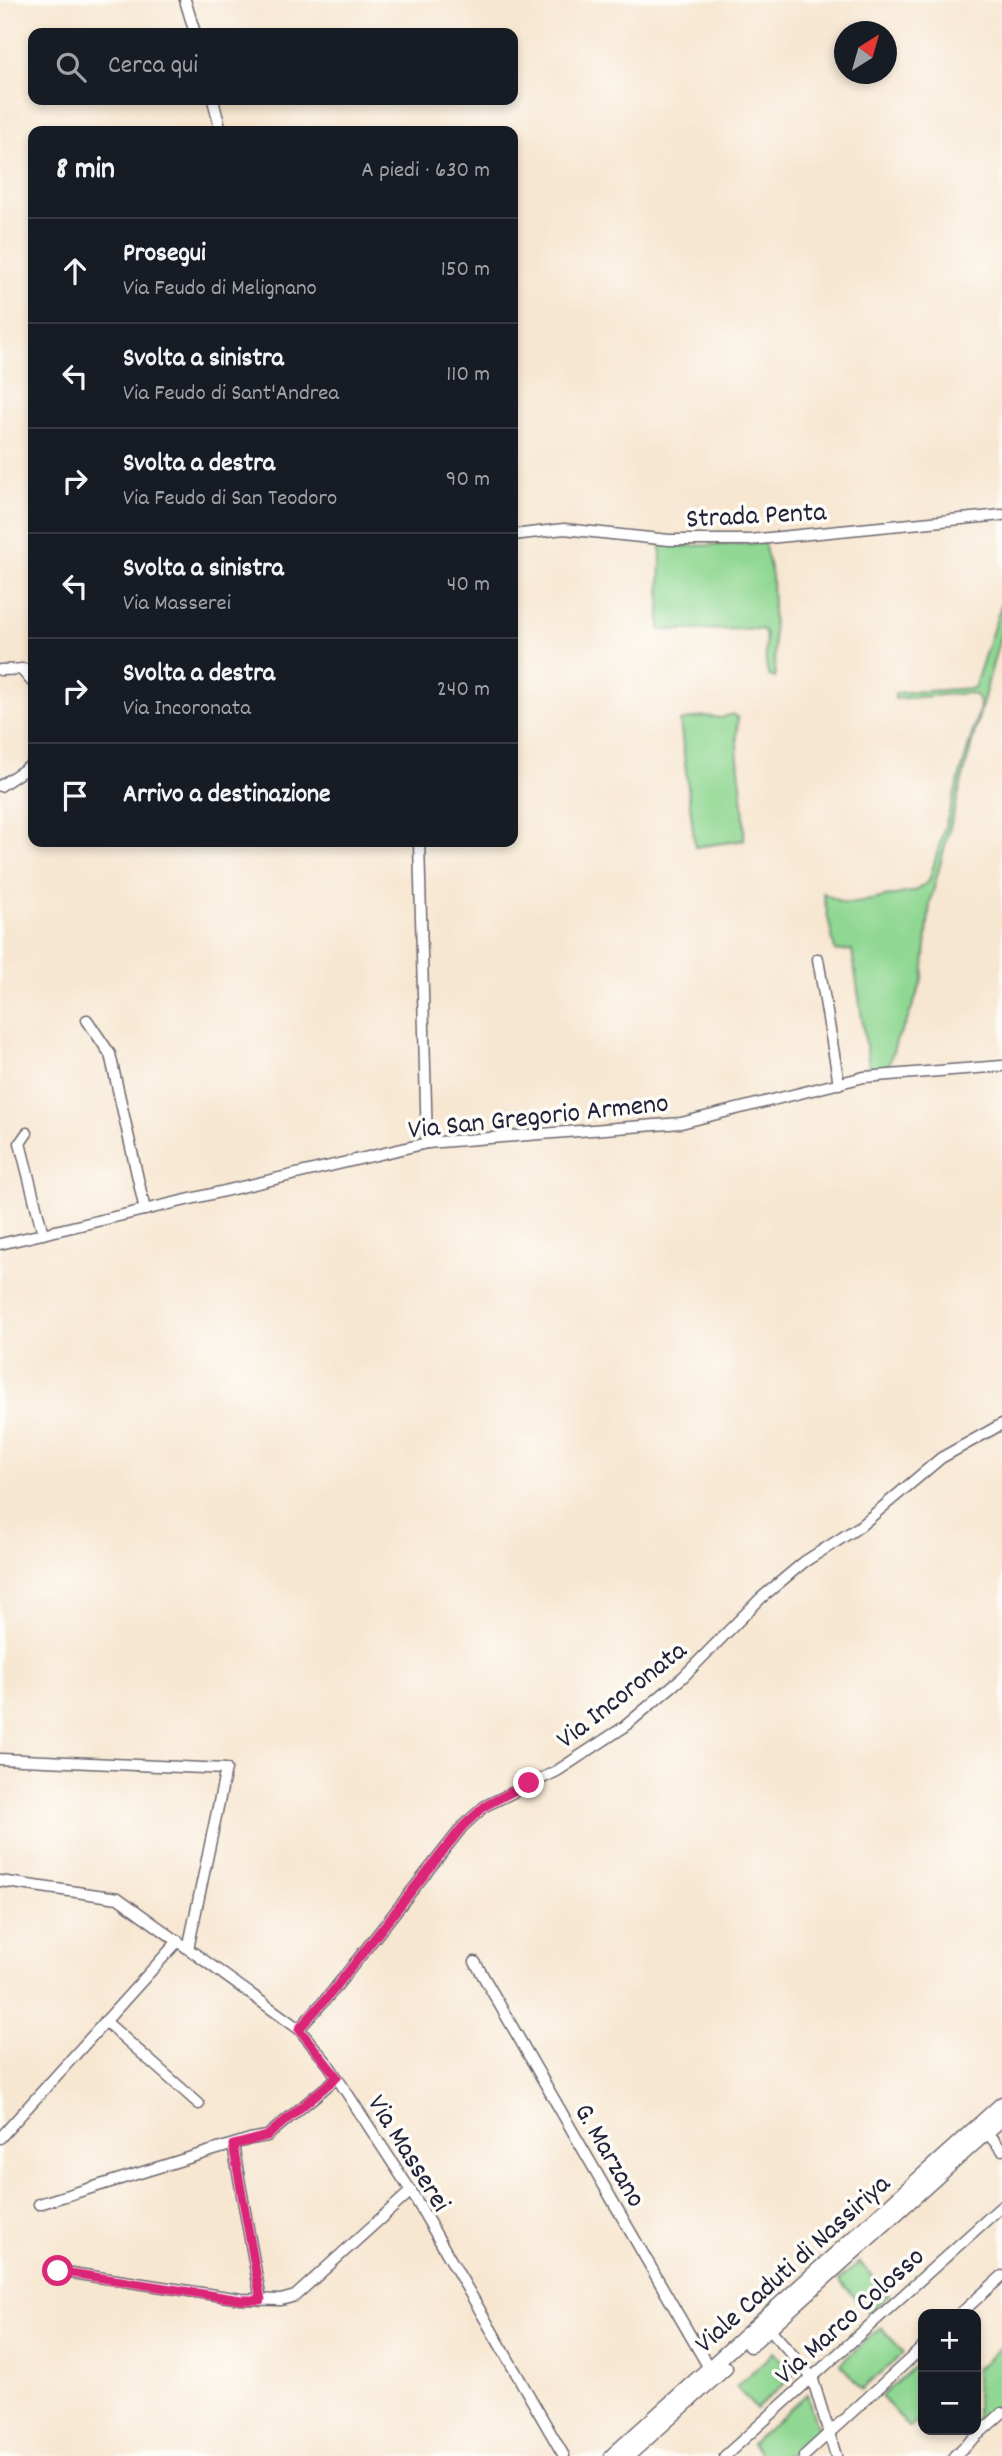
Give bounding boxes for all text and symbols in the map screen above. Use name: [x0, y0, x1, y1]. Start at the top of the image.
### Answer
north arrow: [834, 21, 897, 84]
search box: [28, 28, 518, 105]
icon: search: [52, 48, 90, 86]
text: Cerca qui: [108, 48, 198, 85]
text: 8 min: [56, 150, 115, 193]
text: A piedi · 630 m: [361, 155, 490, 188]
text: Prosegui: [123, 236, 206, 273]
icon: ahead: [56, 252, 94, 290]
text: 150 m: [441, 254, 490, 287]
text: Via Feudo di Melignano: [123, 273, 317, 306]
text: Svolta a sinistra: [123, 341, 284, 378]
icon: left: [56, 357, 94, 395]
text: 110 m: [446, 359, 490, 392]
text: Via Feudo di Sant'Andrea: [123, 378, 339, 411]
text: Svolta a destra: [123, 446, 275, 483]
icon: right: [56, 462, 94, 500]
text: 90 m: [446, 464, 490, 497]
text: Via Feudo di San Teodoro: [123, 483, 337, 516]
street label: Strada Penta: [685, 494, 828, 542]
text: Svolta a sinistra: [123, 551, 284, 588]
icon: left: [56, 567, 94, 605]
text: 40 m: [447, 569, 490, 602]
text: Via Masserei: [123, 588, 231, 621]
text: Svolta a destra: [123, 656, 275, 693]
icon: right: [56, 672, 94, 710]
text: 240 m: [437, 674, 490, 707]
text: Via Incoronata: [123, 693, 251, 726]
icon: arrive: [56, 777, 94, 815]
text: Arrivo a destinazione: [123, 777, 331, 814]
street label: Via San Gregorio Armeno: [406, 1085, 671, 1153]
street label: Via Incoronata: [549, 1633, 697, 1761]
route end: [513, 1767, 544, 1798]
street label: Via Masserei: [355, 2088, 459, 2221]
street label: G. Marzano: [562, 2097, 654, 2216]
street label: Viale Caduti di Nassiriya: [688, 2166, 902, 2365]
street label: Via Marco Colosso: [767, 2239, 935, 2396]
route start: [42, 2255, 73, 2286]
map controls: [918, 2309, 981, 2435]
button: +: [918, 2309, 981, 2372]
button: −: [918, 2372, 981, 2435]

